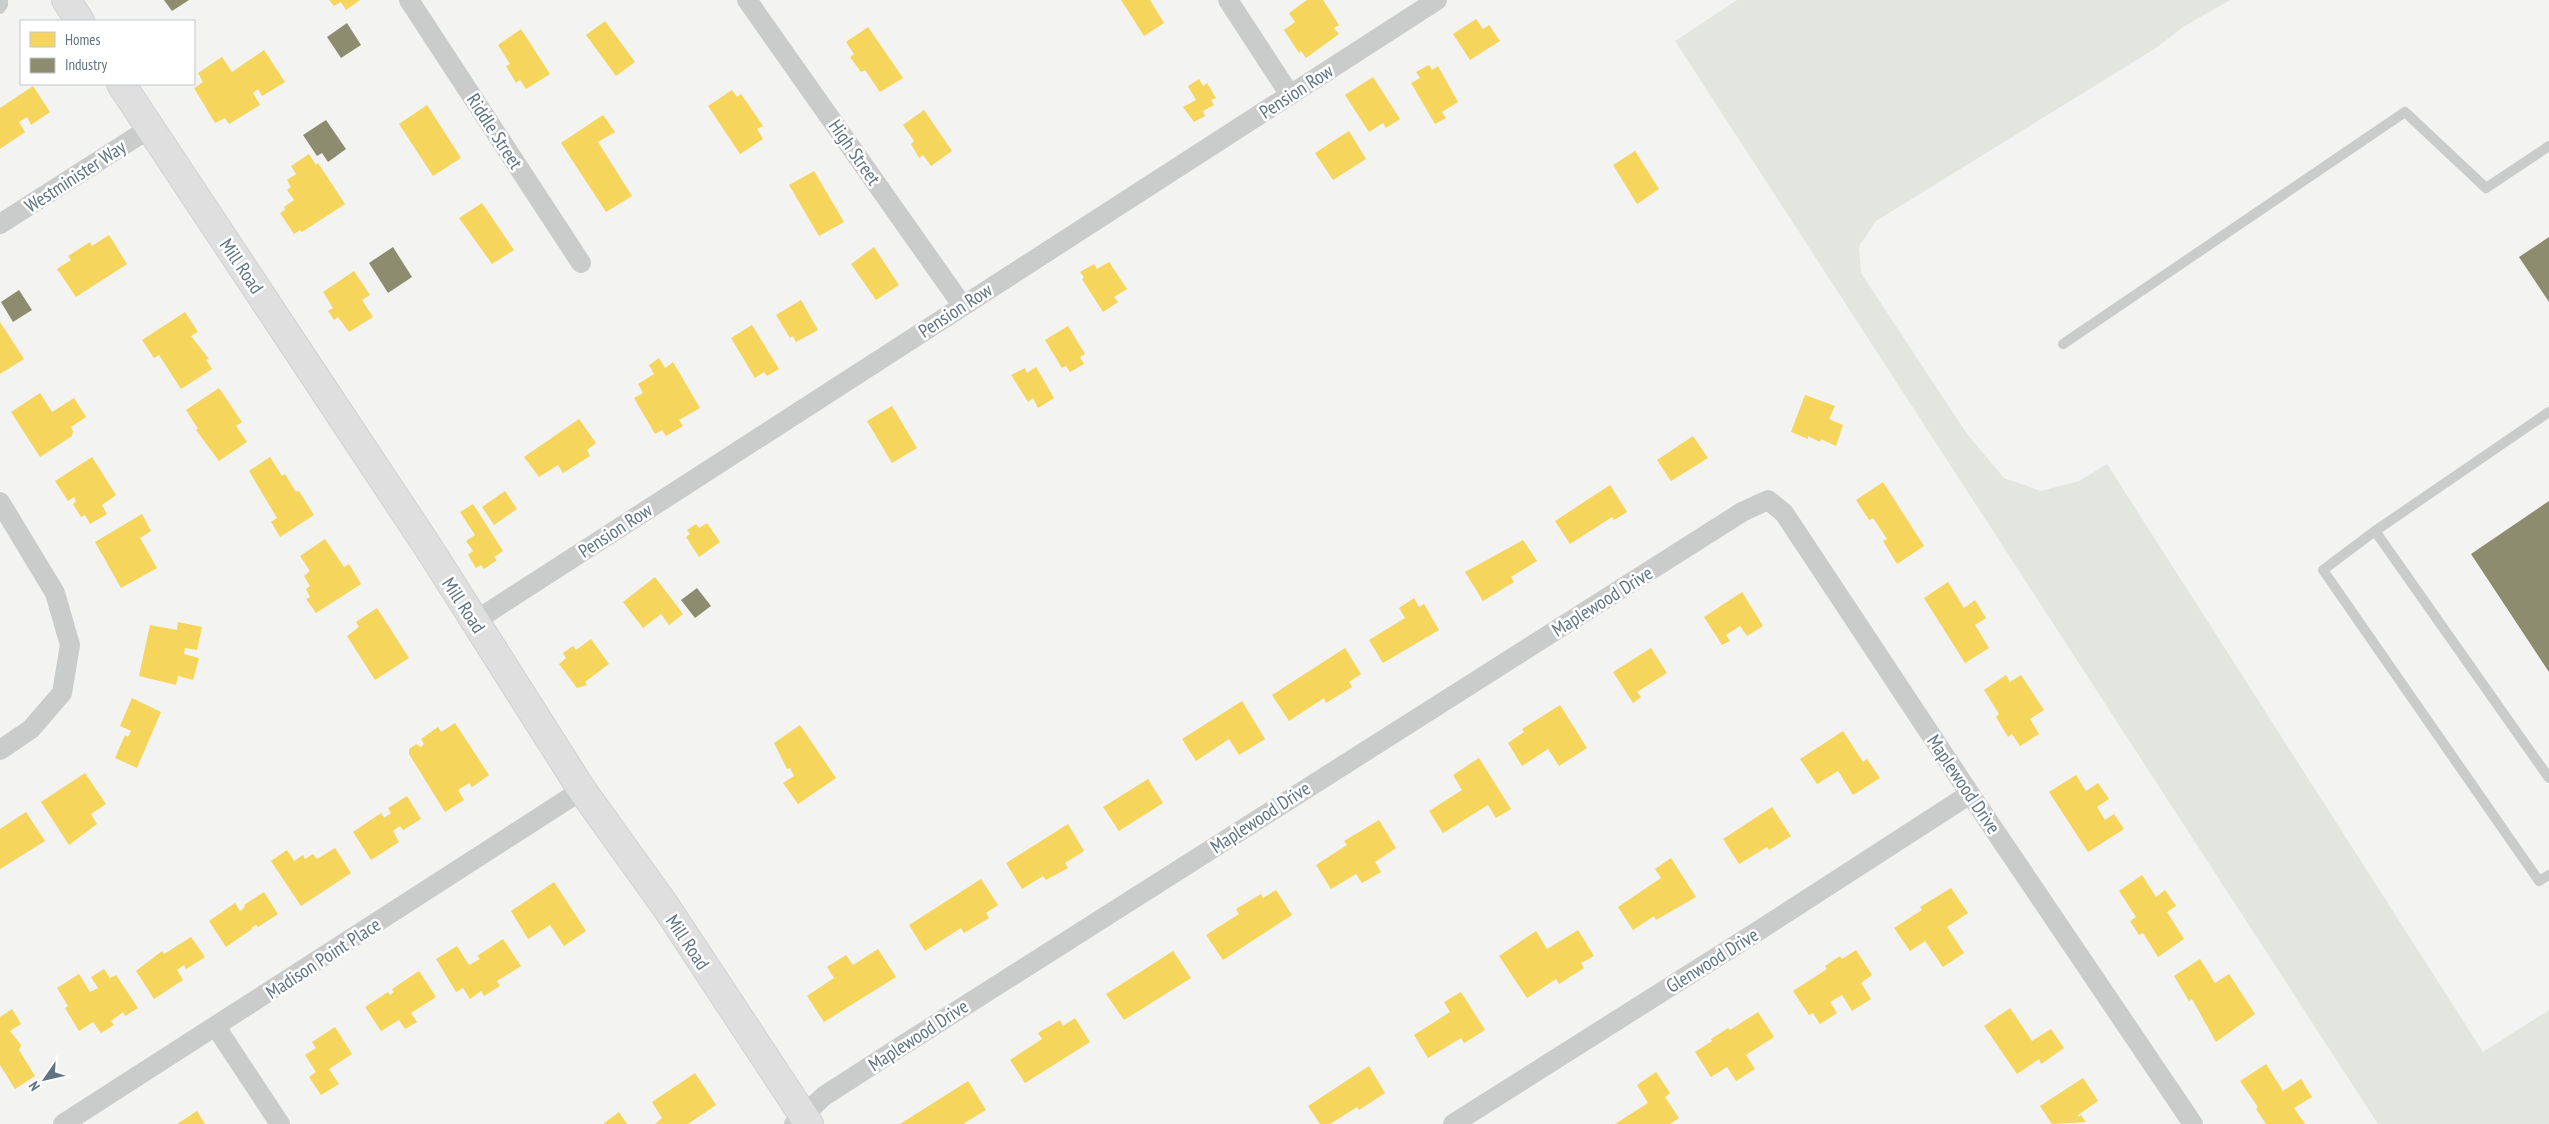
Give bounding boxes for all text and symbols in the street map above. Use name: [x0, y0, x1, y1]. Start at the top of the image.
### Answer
legend: [20, 20, 195, 85]
text: Homes: [65, 30, 101, 49]
text: Industry: [65, 55, 107, 74]
street label: Pension Row: [1255, 58, 1338, 124]
street label: Riddle Street: [462, 89, 529, 174]
street label: High Street: [824, 115, 887, 190]
street label: Westminister Way: [20, 134, 131, 218]
street label: Mill Road: [215, 234, 269, 298]
street label: Pension Row: [914, 277, 997, 343]
street label: Pension Row: [574, 497, 657, 563]
street label: Maplewood Drive: [1547, 560, 1657, 641]
street label: Mill Road: [437, 573, 491, 637]
street label: Maplewood Drive: [1922, 730, 2006, 838]
street label: Maplewood Drive: [1206, 776, 1315, 858]
street label: Mill Road: [661, 910, 715, 974]
street label: Madison Point Place: [261, 912, 385, 1004]
street label: Glenwood Drive: [1661, 922, 1763, 998]
street label: Maplewood Drive: [864, 994, 973, 1076]
north arrow: [20, 1054, 70, 1104]
text: N: [25, 1078, 44, 1094]

